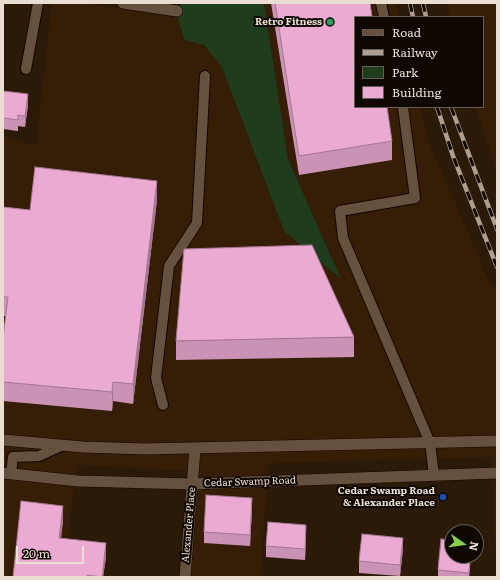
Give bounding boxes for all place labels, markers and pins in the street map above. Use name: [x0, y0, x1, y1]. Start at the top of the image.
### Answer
place label: Retro Fitness: [255, 16, 322, 28]
marker: Retro Fitness: [325, 17, 335, 27]
place label: Cedar Swamp Road & Alexander Place: [338, 485, 435, 508]
marker: Cedar Swamp Road & Alexander Place: [438, 492, 448, 502]

